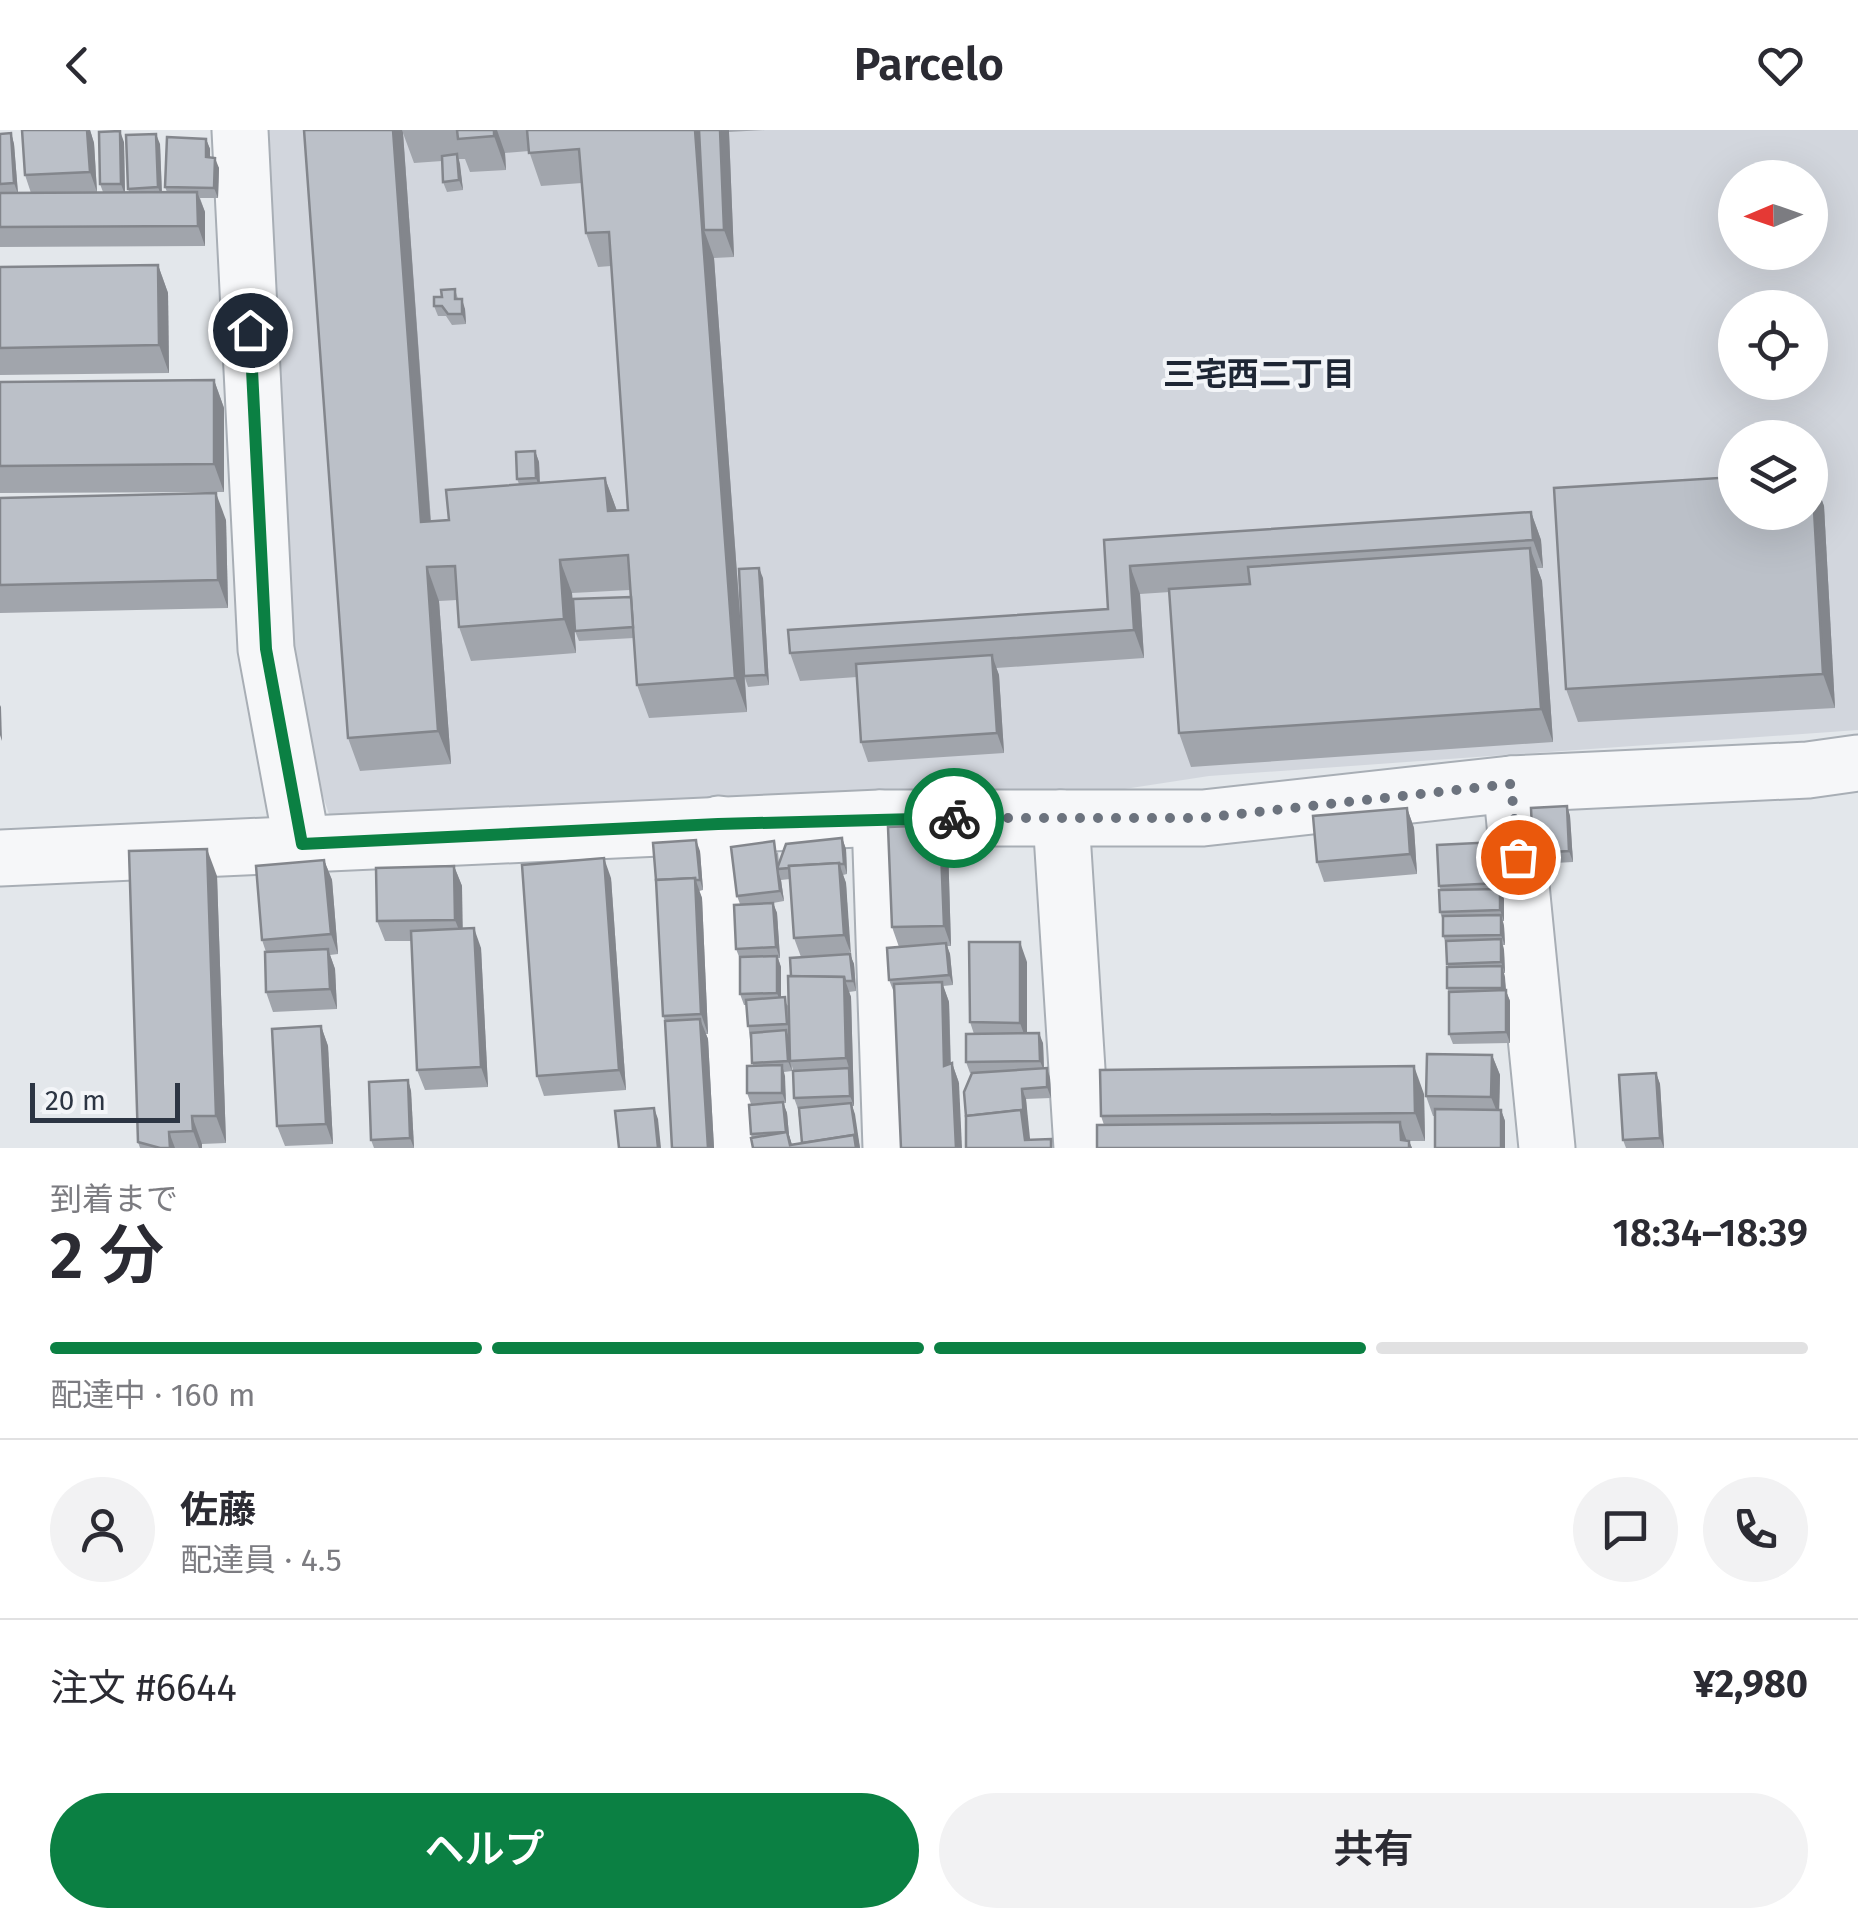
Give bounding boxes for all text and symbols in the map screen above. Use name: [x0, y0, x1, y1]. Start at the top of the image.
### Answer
icon: back: [50, 38, 105, 93]
text: Parcelo: [854, 38, 1004, 92]
icon: heart: [1753, 38, 1808, 93]
north arrow: [1718, 160, 1828, 270]
map controls: [1718, 160, 1828, 530]
pin: [208, 288, 293, 373]
button: locate: [1718, 290, 1828, 400]
icon: home: [223, 303, 278, 358]
district label: 三宅西二丁目: [1163, 355, 1355, 393]
button: layers: [1718, 420, 1828, 530]
courier: [904, 768, 1004, 868]
icon: bike: [927, 791, 982, 846]
pin: [1476, 815, 1561, 900]
icon: bag: [1491, 830, 1546, 885]
scale bar: [30, 1078, 180, 1123]
text: 20 m: [45, 1084, 106, 1117]
text: 到着まで: [50, 1180, 178, 1218]
text: 18:34–18:39: [1613, 1210, 1808, 1256]
text: 2 分: [50, 1217, 164, 1295]
text: 配達中 · 160 m: [50, 1376, 255, 1414]
button: person: [50, 1477, 155, 1582]
button: chat: [1573, 1477, 1678, 1582]
button: phone: [1703, 1477, 1808, 1582]
text: 佐藤: [180, 1487, 256, 1533]
text: 配達員 · 4.5: [180, 1541, 342, 1579]
text: ¥2,980: [1693, 1661, 1808, 1707]
text: 注文 #6644: [50, 1665, 237, 1711]
button: ヘルプ: [50, 1793, 919, 1908]
button: 共有: [939, 1793, 1808, 1908]

